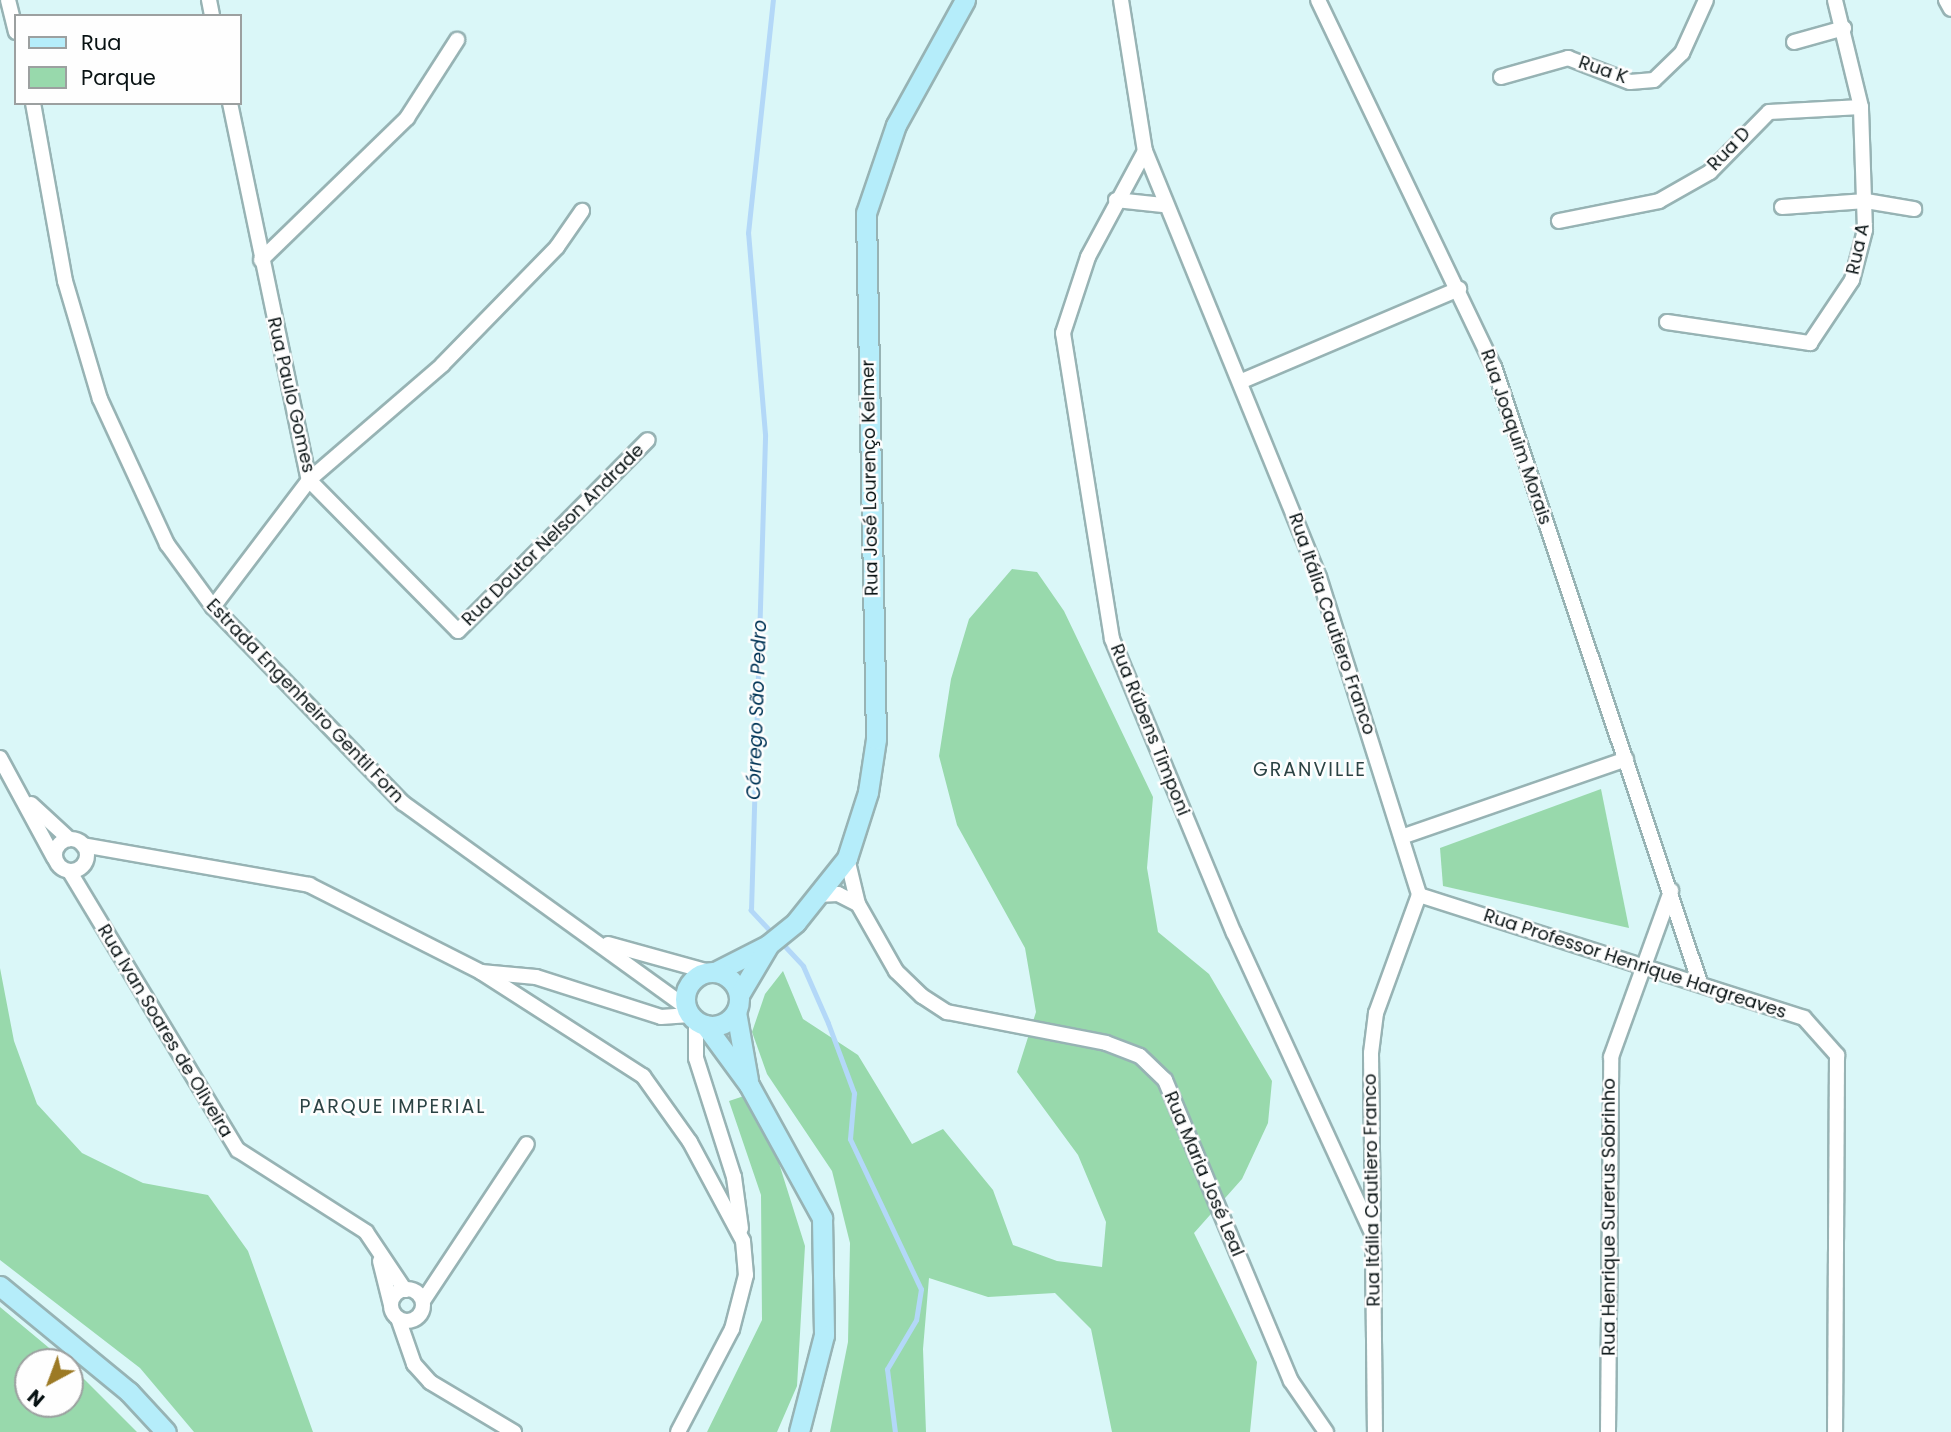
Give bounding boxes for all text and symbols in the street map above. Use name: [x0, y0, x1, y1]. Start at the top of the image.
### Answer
legend: [14, 14, 242, 105]
text: Rua: [81, 28, 121, 57]
street label: Rua K: [1576, 52, 1630, 88]
text: Parque: [81, 63, 156, 92]
street label: Rua D: [1703, 123, 1755, 175]
street label: Rua A: [1842, 222, 1874, 276]
street label: Rua Paulo Gomes: [263, 315, 319, 475]
street label: Rua Joaquim Morais: [1476, 347, 1556, 527]
street label: Rua José Lourenço Kelmer: [857, 360, 883, 596]
street label: Rua Doutor Nelson Andrade: [458, 440, 648, 630]
street label: Rua Itália Cautiero Franco: [1284, 510, 1380, 738]
street label: Estrada Engenheiro Gentil Forn: [202, 595, 408, 807]
water label: Córrego São Pedro: [742, 620, 772, 800]
street label: Rua Rúbens Timponi: [1106, 641, 1194, 819]
district label: GRANVILLE: [1254, 759, 1366, 781]
street label: Rua Professor Henrique Hargreaves: [1481, 905, 1789, 1023]
street label: Rua Ivan Soares de Oliveira: [93, 921, 237, 1141]
street label: Rua Itália Cautiero Franco: [1359, 1073, 1385, 1307]
street label: Rua Henrique Surerus Sobrinho: [1598, 1078, 1620, 1356]
street label: Rua Maria José Leal: [1159, 1088, 1249, 1260]
district label: PARQUE IMPERIAL: [301, 1096, 485, 1118]
north arrow: [14, 1348, 84, 1418]
text: N: [22, 1383, 50, 1413]

